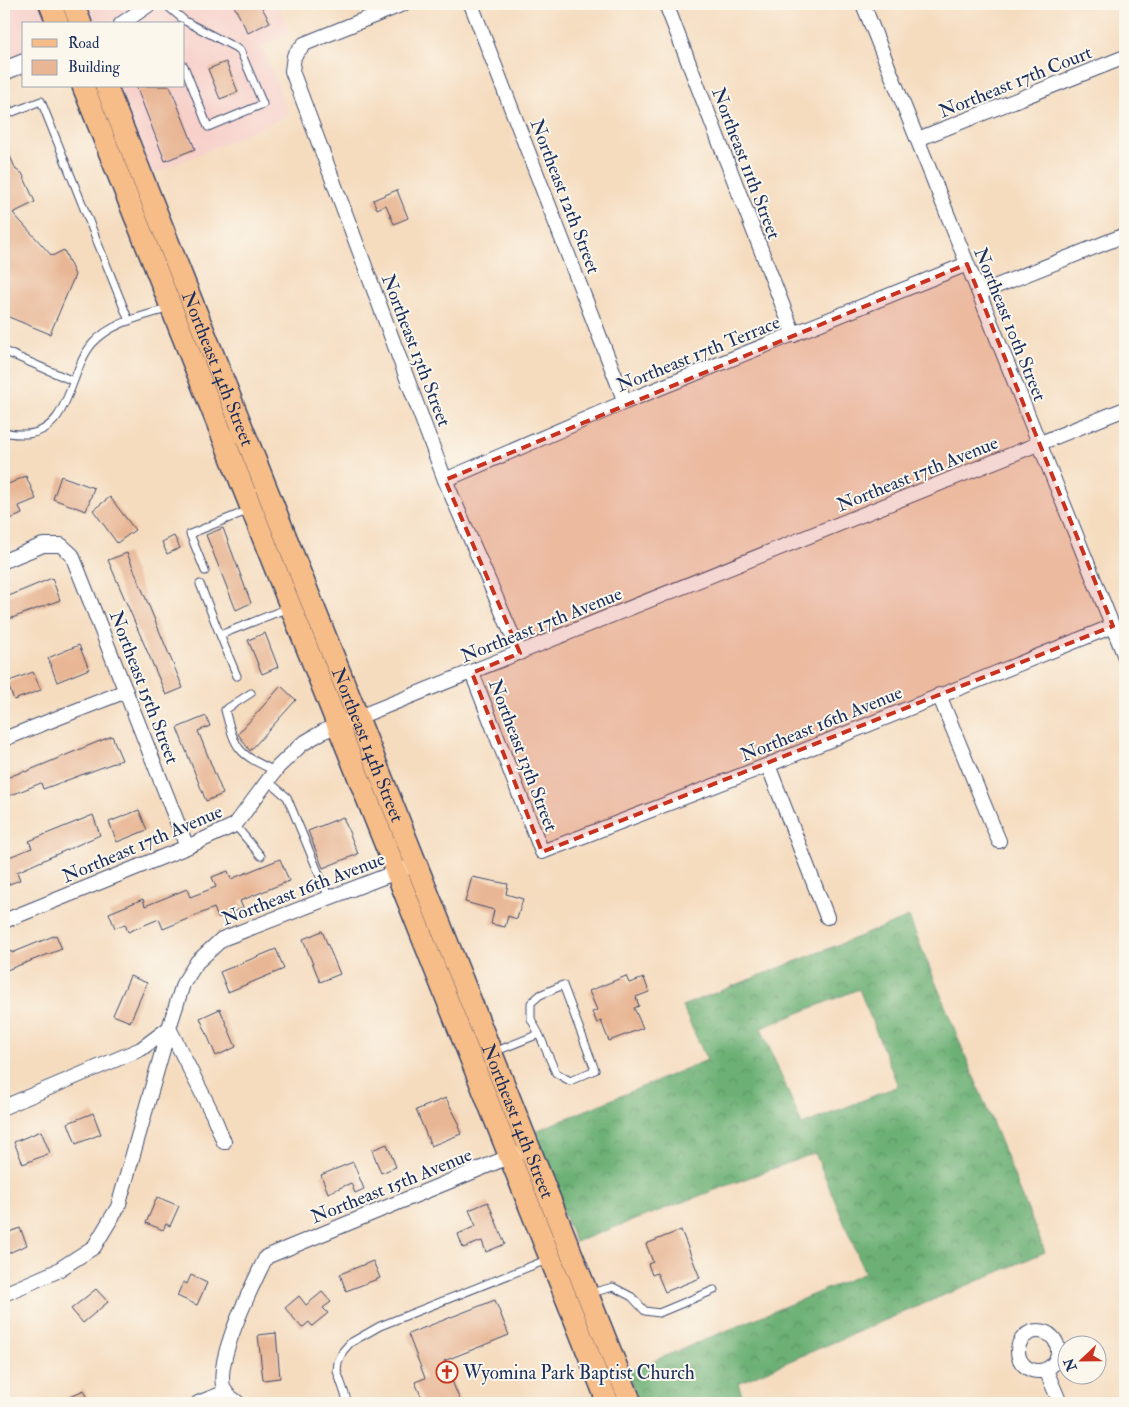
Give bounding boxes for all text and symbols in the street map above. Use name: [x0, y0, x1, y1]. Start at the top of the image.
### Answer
legend: [22, 22, 185, 88]
text: Road: [68, 34, 100, 53]
street label: Northeast 17th Court: [935, 40, 1095, 124]
text: Building: [68, 58, 120, 77]
street label: Northeast 11th Street: [706, 84, 786, 243]
street label: Northeast 12th Street: [525, 116, 606, 277]
street label: Northeast 10th Street: [968, 244, 1052, 405]
street label: Northeast 13th Street: [376, 271, 456, 430]
street label: Northeast 14th Street: [176, 288, 259, 450]
street label: Northeast 17th Terrace: [613, 310, 784, 398]
street label: Northeast 17th Avenue: [833, 431, 1002, 517]
street label: Northeast 17th Avenue: [457, 582, 626, 668]
street label: Northeast 15th Street: [104, 607, 184, 767]
street label: Northeast 14th Street: [326, 664, 409, 826]
street label: Northeast 13th Street: [483, 676, 563, 835]
street label: Northeast 16th Avenue: [737, 680, 906, 767]
street label: Northeast 17th Avenue: [59, 799, 226, 889]
street label: Northeast 16th Avenue: [218, 847, 388, 931]
street label: Northeast 14th Street: [476, 1040, 559, 1202]
street label: Northeast 15th Avenue: [307, 1143, 475, 1229]
north arrow: [1056, 1334, 1106, 1384]
text: N: [1060, 1355, 1081, 1375]
church icon: Wyomina Park Baptist Church: [435, 1360, 459, 1384]
place label: Wyomina Park Baptist Church: [462, 1361, 695, 1386]

